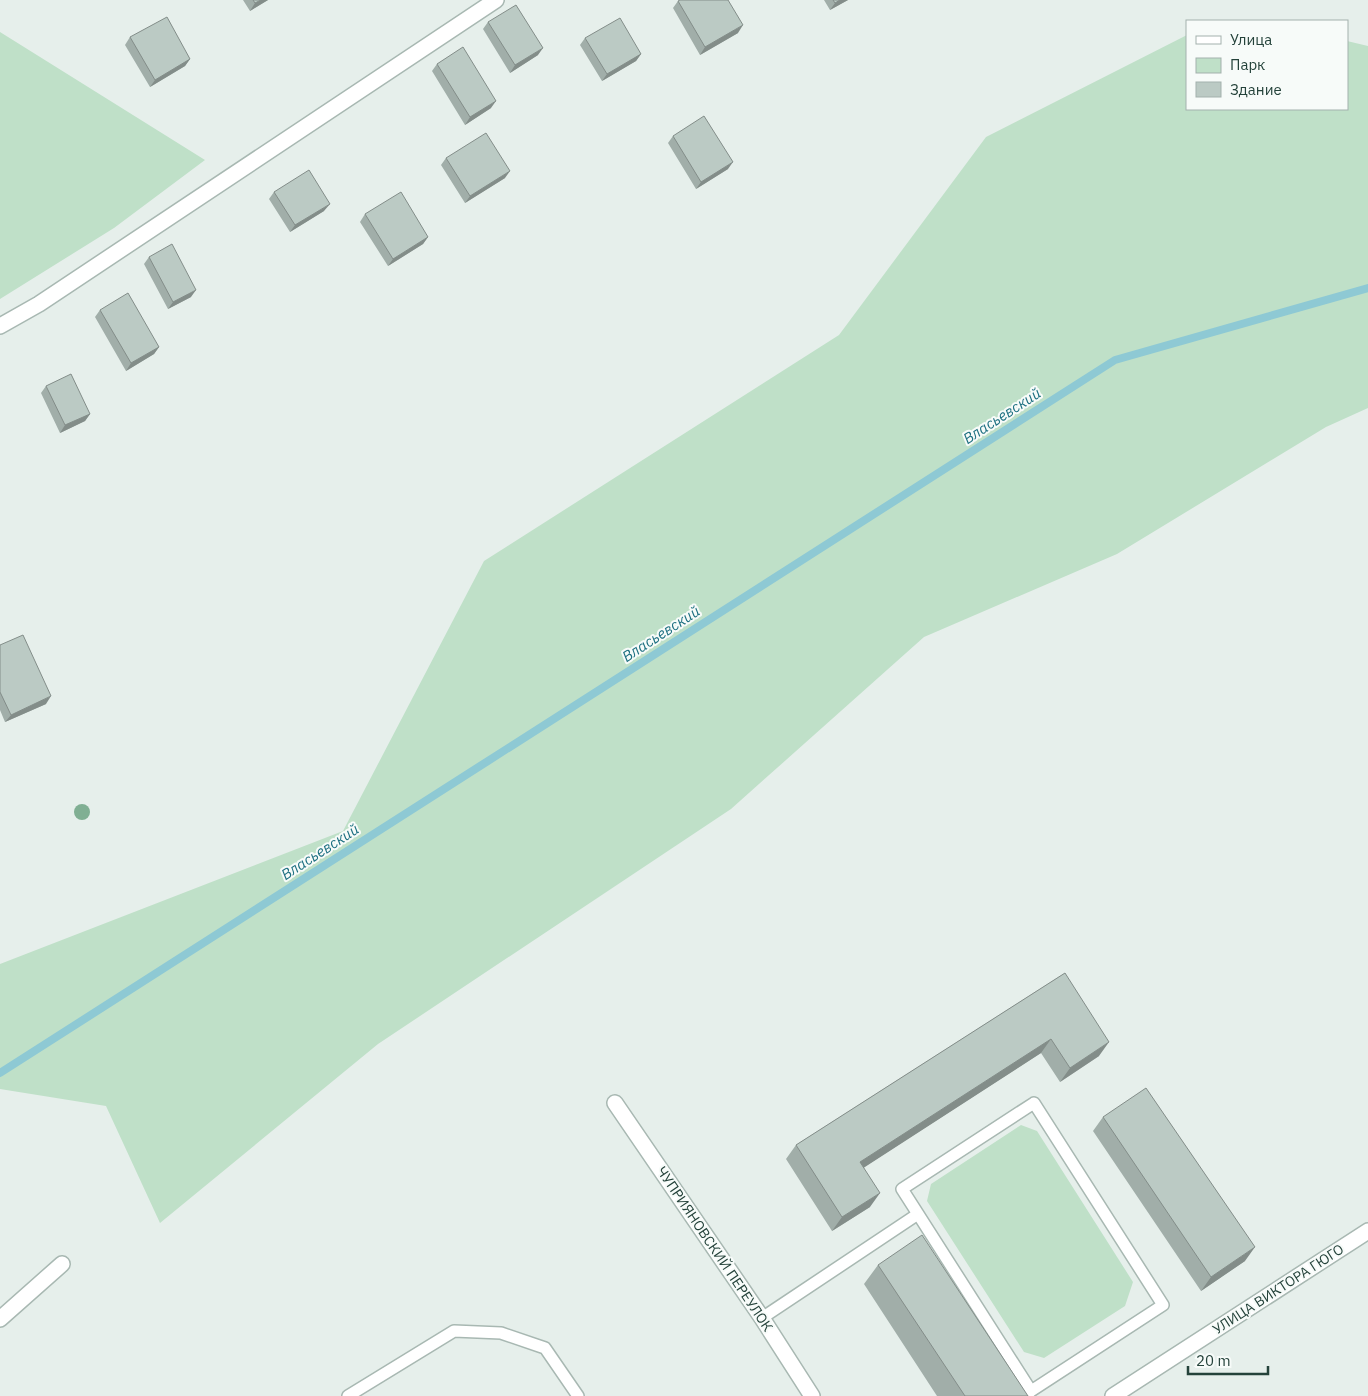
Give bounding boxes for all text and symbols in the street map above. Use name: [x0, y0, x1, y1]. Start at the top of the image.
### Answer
legend: [1186, 20, 1348, 110]
text: Улица: [1230, 30, 1272, 49]
text: Парк: [1230, 55, 1265, 74]
text: Здание: [1230, 80, 1282, 99]
water label: Власьевский: [959, 383, 1044, 448]
water label: Власьевский: [618, 601, 703, 666]
water label: Власьевский: [277, 819, 362, 884]
street label: ЧУПРИЯНОВСКИЙ ПЕРЕУЛОК: [653, 1162, 778, 1335]
street label: УЛИЦА ВИКТОРА ГЮГО: [1209, 1240, 1347, 1338]
scale bar: [1188, 1344, 1268, 1376]
text: 20 m: [1196, 1351, 1231, 1370]

